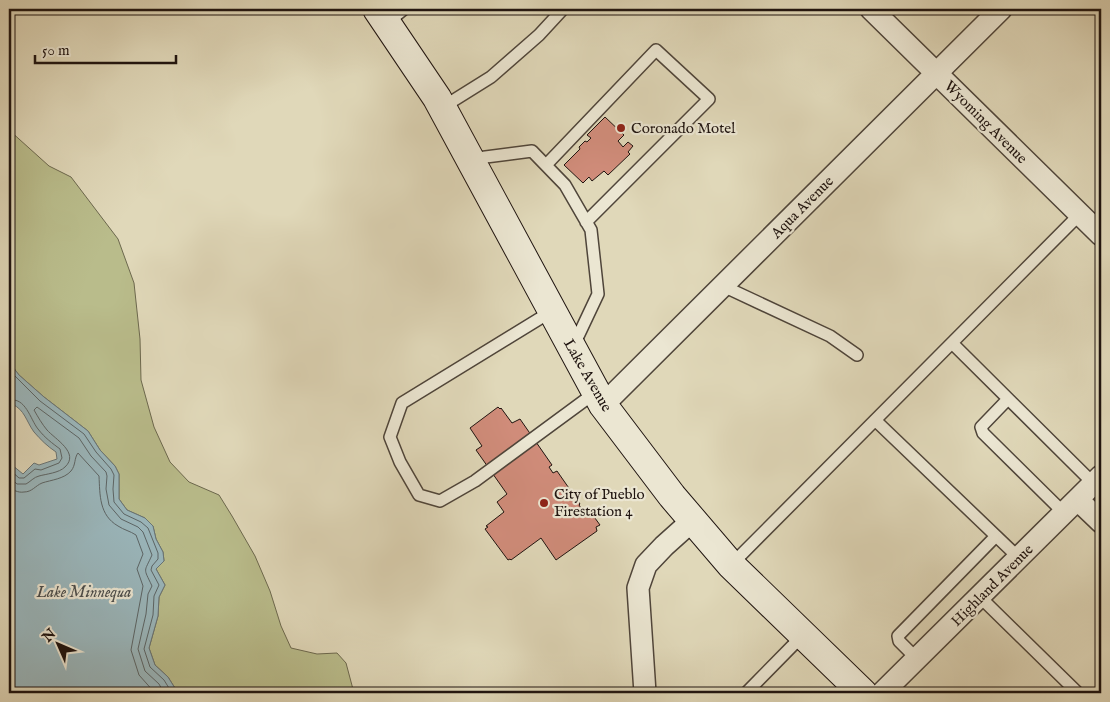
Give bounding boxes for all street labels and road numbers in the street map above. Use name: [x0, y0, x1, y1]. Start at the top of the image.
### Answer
street label: Wyoming Avenue: [940, 77, 1031, 168]
street label: Aqua Avenue: [766, 172, 838, 243]
street label: Lake Avenue: [559, 335, 616, 415]
street label: Highland Avenue: [947, 540, 1038, 631]

